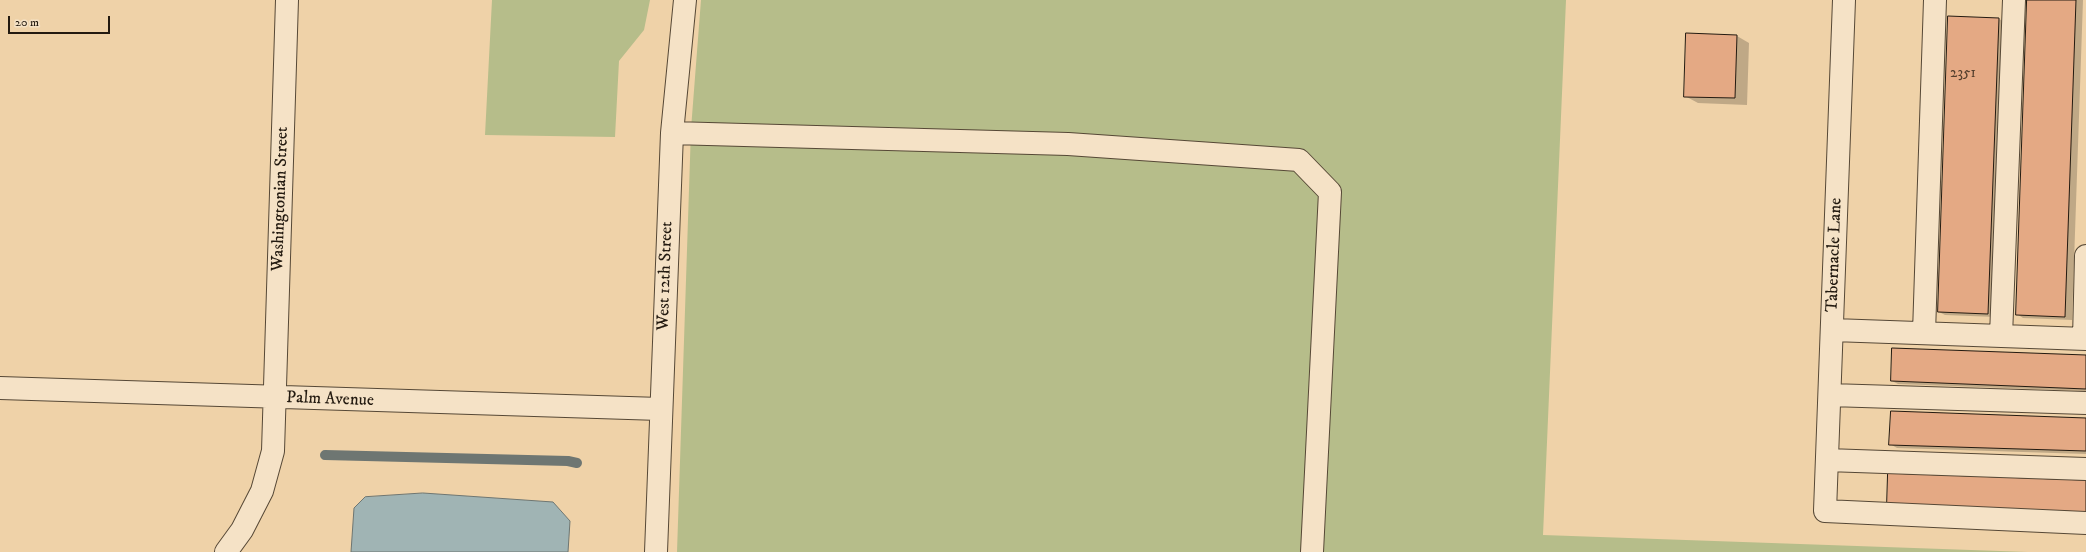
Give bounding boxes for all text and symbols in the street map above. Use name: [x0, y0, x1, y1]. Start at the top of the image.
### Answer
scale bar: [10, 8, 112, 34]
text: 20 m: [15, 15, 39, 30]
house number: 2351: [1950, 65, 1976, 83]
street label: Washingtonian Street: [268, 126, 294, 272]
street label: Tabernacle Lane: [1823, 197, 1847, 313]
street label: West 12th Street: [654, 221, 678, 331]
street label: Palm Avenue: [286, 388, 374, 412]

